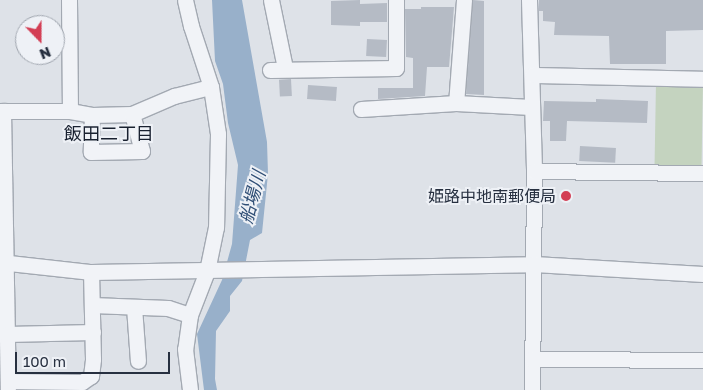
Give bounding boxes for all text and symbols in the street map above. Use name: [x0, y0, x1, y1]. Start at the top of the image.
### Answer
north arrow: [15, 15, 65, 65]
text: N: [37, 44, 54, 63]
district label: 飯田二丁目: [64, 122, 154, 144]
water label: 船場川: [235, 168, 269, 226]
place label: 姫路中地南郵便局: [428, 186, 556, 206]
marker: 姫路中地南郵便局: [560, 190, 572, 202]
scale bar: [18, 342, 172, 374]
text: 100 m: [23, 352, 66, 370]

